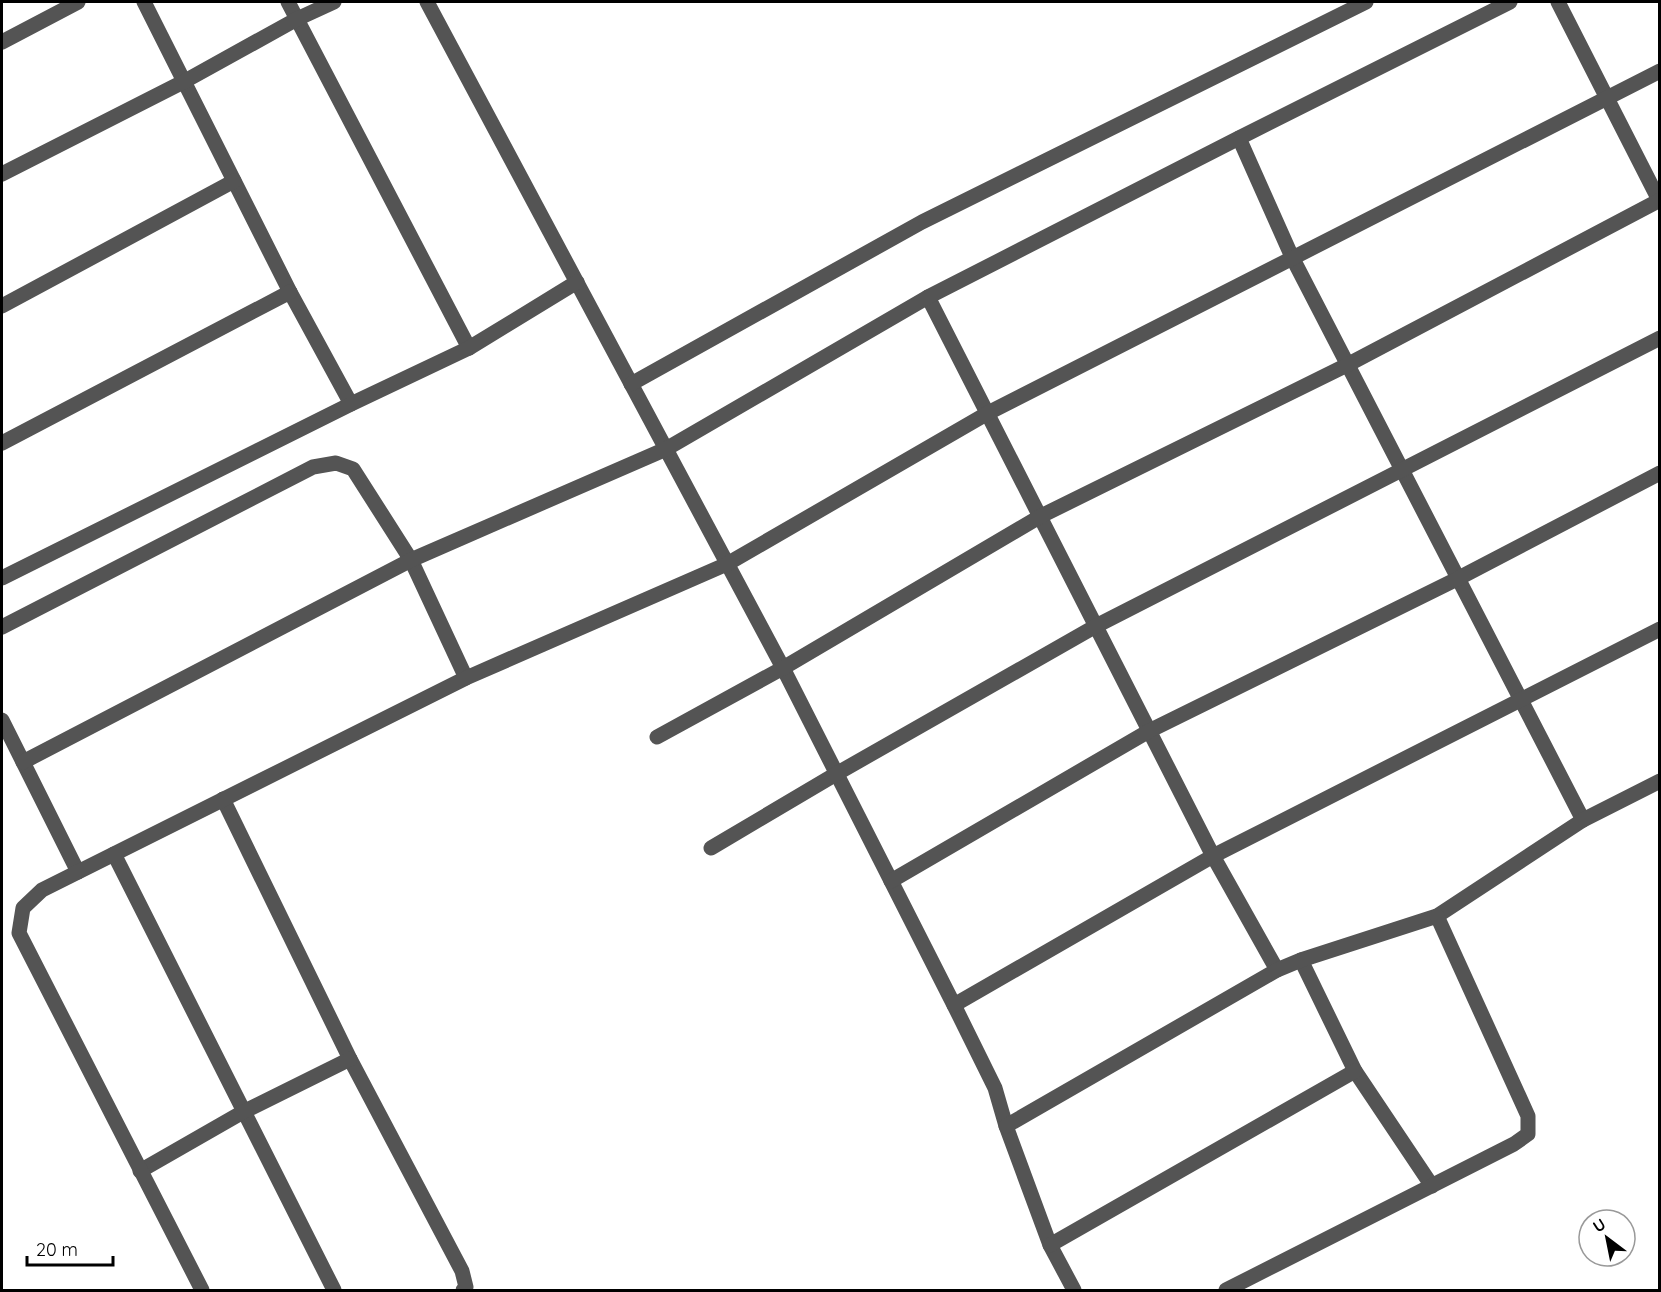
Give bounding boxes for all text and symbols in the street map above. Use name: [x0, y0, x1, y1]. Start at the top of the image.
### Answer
north arrow: [1577, 1208, 1637, 1268]
text: U: [1589, 1214, 1609, 1237]
scale bar: [27, 1229, 112, 1267]
text: 20 m: [36, 1238, 78, 1261]

